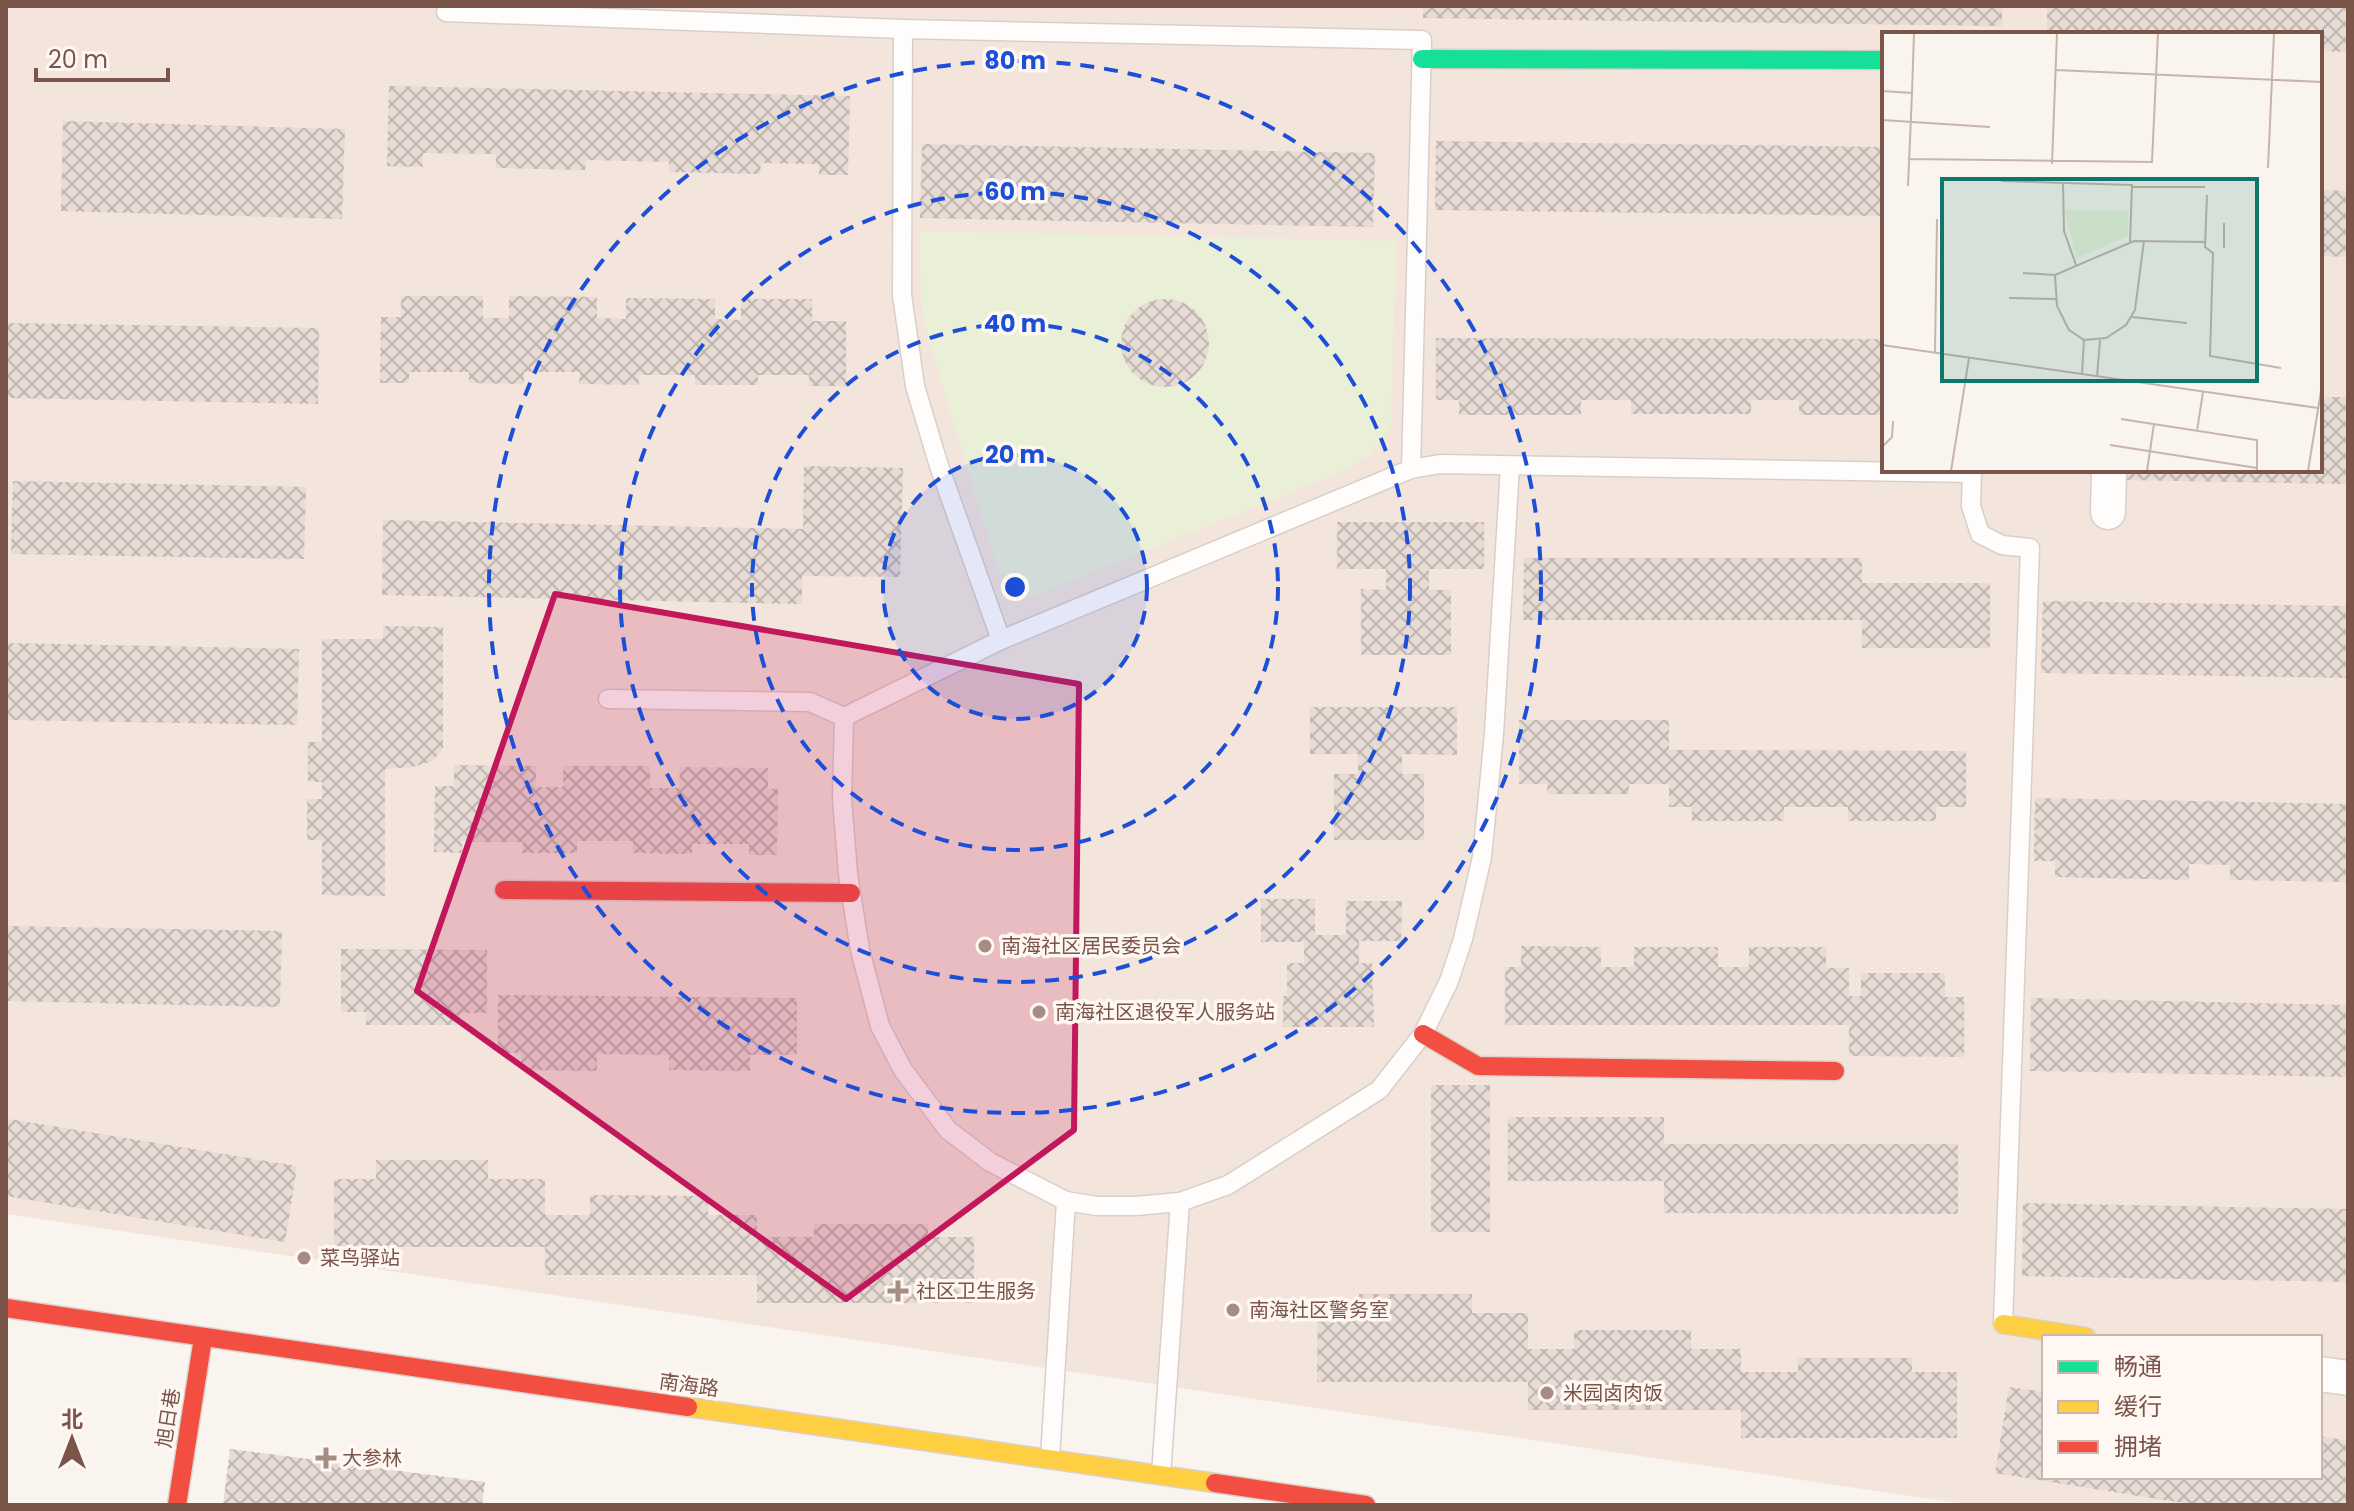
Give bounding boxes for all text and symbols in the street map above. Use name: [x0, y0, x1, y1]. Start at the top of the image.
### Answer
scale bar: [36, 32, 168, 82]
inset map: [1882, 32, 2322, 472]
text: 20 m: [48, 43, 108, 76]
text: 80 m: [984, 44, 1046, 77]
text: 60 m: [984, 175, 1046, 208]
text: 40 m: [984, 307, 1046, 340]
text: 20 m: [985, 438, 1045, 471]
centre of rings: [1001, 573, 1029, 601]
place label: 南海社区居民委员会: [1001, 932, 1181, 960]
marker: 南海社区居民委员会: [976, 937, 994, 955]
place label: 南海社区退役军人服务站: [1055, 998, 1275, 1026]
marker: 南海社区退役军人服务站: [1030, 1003, 1048, 1021]
place label: 菜鸟驿站: [320, 1244, 400, 1272]
marker: 菜鸟驿站: [295, 1249, 313, 1267]
place label: 社区卫生服务: [916, 1277, 1036, 1305]
marker: 社区卫生服务: [887, 1280, 909, 1302]
place label: 南海社区警务室: [1249, 1296, 1389, 1324]
marker: 南海社区警务室: [1224, 1301, 1242, 1319]
legend: [2042, 1335, 2322, 1479]
text: 畅通: [2114, 1350, 2162, 1383]
street label: 南海路: [657, 1367, 721, 1403]
place label: 米园卤肉饭: [1563, 1379, 1663, 1407]
marker: 米园卤肉饭: [1538, 1384, 1556, 1402]
street label: 旭日巷: [149, 1386, 187, 1450]
text: 缓行: [2114, 1390, 2162, 1423]
north arrow: [32, 1399, 112, 1479]
text: 北: [61, 1404, 83, 1435]
text: 拥堵: [2114, 1430, 2162, 1463]
place label: 大参林: [342, 1444, 402, 1472]
marker: 大参林: [317, 1449, 335, 1467]

